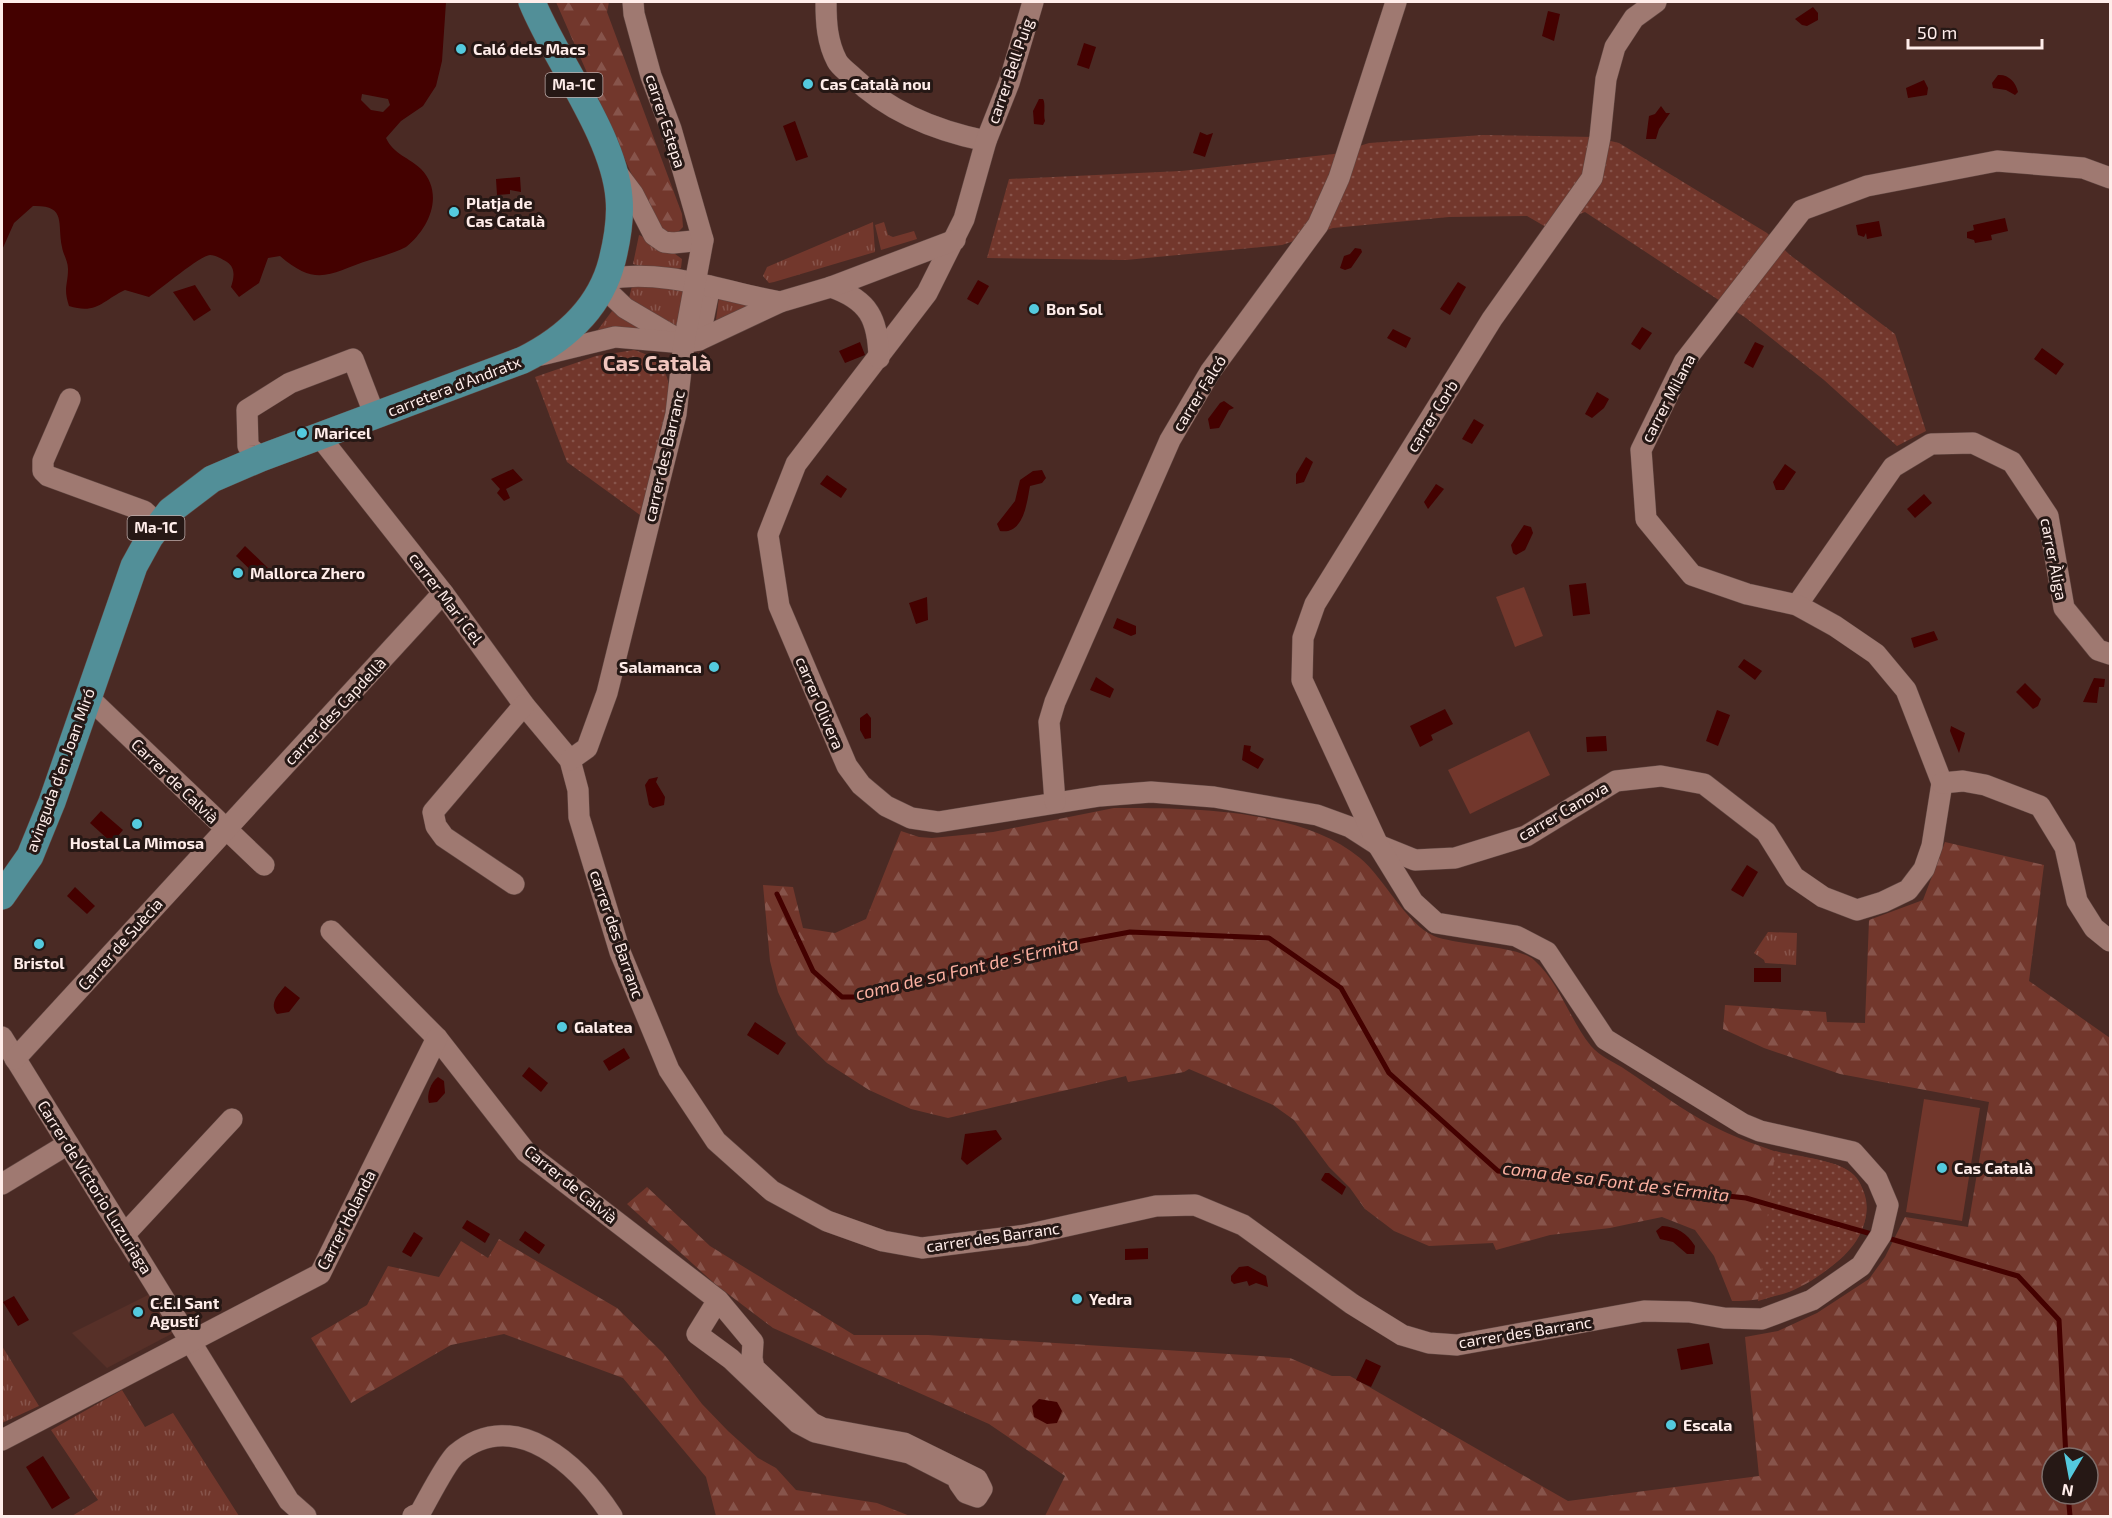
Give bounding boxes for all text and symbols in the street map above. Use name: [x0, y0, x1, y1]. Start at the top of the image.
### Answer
scale bar: [1908, 12, 2042, 50]
street label: carrer Bell Puig: [983, 16, 1036, 126]
text: 50 m: [1917, 21, 1957, 43]
place label: Caló dels Macs: [473, 39, 586, 58]
marker: Caló dels Macs: [454, 42, 468, 56]
street label: carrer Estepa: [642, 72, 691, 170]
road number: Ma-1C: [546, 73, 602, 97]
place label: Cas Català nou: [820, 74, 931, 93]
marker: Cas Català nou: [801, 77, 815, 91]
place label: Platja de Cas Català: [466, 193, 545, 230]
marker: Platja de Cas Català: [447, 205, 461, 219]
place label: Bon Sol: [1046, 299, 1104, 318]
marker: Bon Sol: [1027, 302, 1041, 316]
district label: Cas Català: [603, 349, 711, 375]
street label: carrer Milana: [1636, 350, 1699, 445]
street label: carretera d'Andratx: [384, 351, 524, 420]
street label: carrer Falcó: [1168, 351, 1229, 434]
street label: carrer Corb: [1402, 376, 1461, 455]
street label: carrer des Barranc: [639, 388, 688, 523]
place label: Maricel: [314, 423, 372, 442]
marker: Maricel: [295, 426, 309, 440]
road number: Ma-1C: [128, 516, 184, 540]
street label: carrer Àliga: [2037, 516, 2072, 602]
street label: carrer Mar i Cel: [406, 548, 487, 648]
place label: Mallorca Zhero: [250, 563, 365, 582]
marker: Mallorca Zhero: [231, 566, 245, 580]
street label: carrer des Capdellà: [280, 653, 389, 768]
street label: carrer Olivera: [792, 653, 849, 752]
place label: Salamanca: [619, 657, 702, 676]
marker: Salamanca: [707, 660, 721, 674]
street label: avinguda d'en Joan Miró: [21, 685, 98, 854]
street label: Carrer de Calvià: [128, 734, 223, 827]
street label: carrer Canova: [1514, 777, 1611, 844]
marker: Hostal La Mimosa: [130, 817, 144, 831]
place label: Hostal La Mimosa: [70, 833, 204, 852]
street label: carrer des Barranc: [587, 867, 648, 1001]
street label: Carrer de Suècia: [73, 894, 166, 994]
water label: coma de sa Font de s'Ermita: [853, 932, 1080, 1004]
marker: Bristol: [32, 937, 46, 951]
place label: Bristol: [13, 953, 65, 972]
place label: Galatea: [574, 1017, 633, 1036]
marker: Galatea: [555, 1020, 569, 1034]
street label: Carrer de Victorio Luzuriaga: [34, 1097, 157, 1277]
street label: Carrer de Calvià: [521, 1140, 621, 1227]
water label: coma de sa Font de s'Ermita: [1502, 1156, 1731, 1206]
place label: Cas Català: [1954, 1158, 2033, 1177]
marker: Cas Català: [1935, 1161, 1949, 1175]
street label: Carrer Holanda: [312, 1167, 379, 1273]
street label: carrer des Barranc: [925, 1218, 1061, 1255]
place label: Yedra: [1089, 1289, 1132, 1308]
marker: Yedra: [1070, 1292, 1084, 1306]
place label: C.E.I Sant Agustí: [150, 1293, 220, 1330]
marker: C.E.I Sant Agustí: [131, 1305, 145, 1319]
street label: carrer des Barranc: [1457, 1312, 1593, 1351]
place label: Escala: [1683, 1415, 1732, 1434]
marker: Escala: [1664, 1418, 1678, 1432]
north arrow: [2040, 1446, 2100, 1506]
text: N: [2060, 1481, 2075, 1502]

